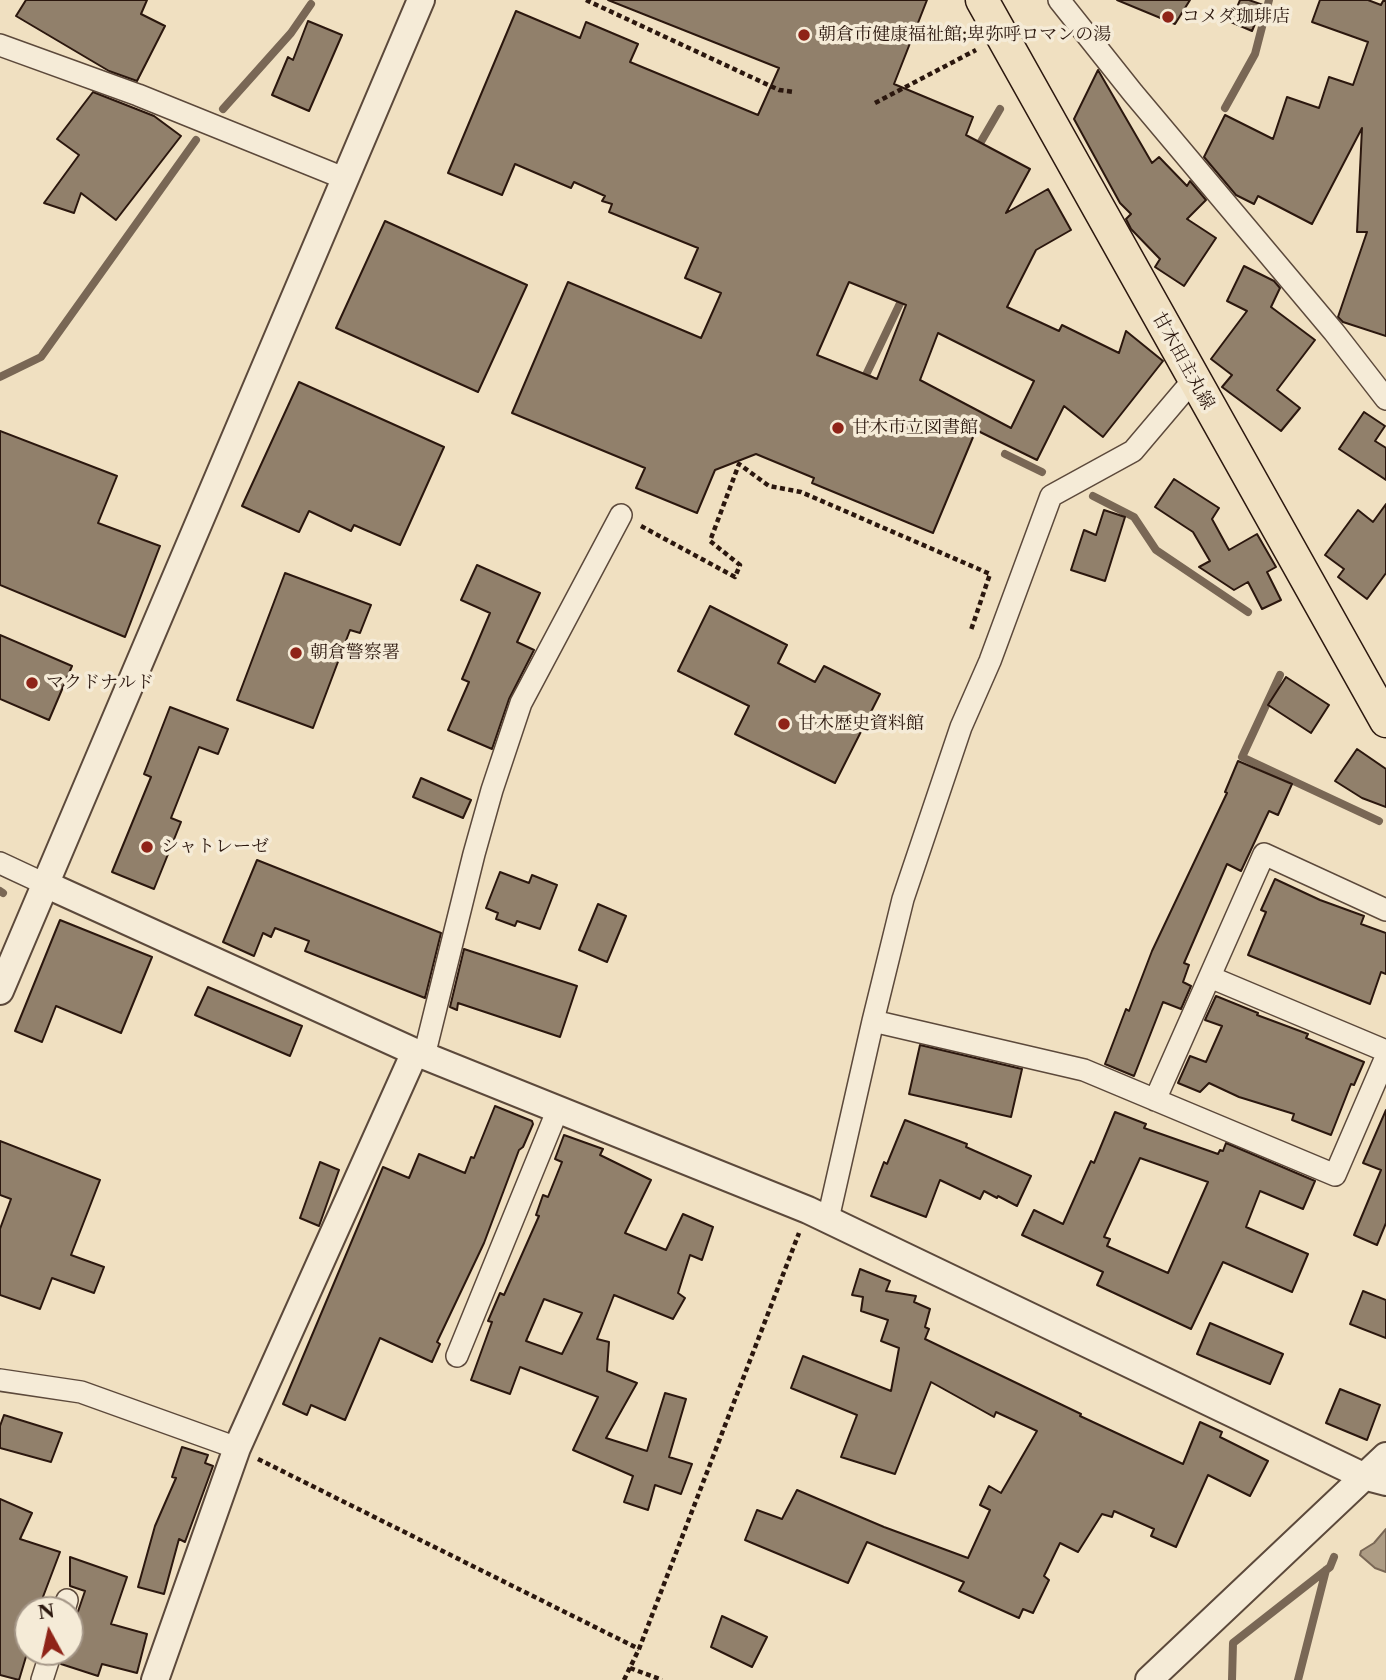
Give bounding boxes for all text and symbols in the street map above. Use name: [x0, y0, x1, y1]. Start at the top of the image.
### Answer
place label: コメダ珈琲店: [1182, 6, 1290, 28]
marker: コメダ珈琲店: [1160, 9, 1176, 25]
place label: 朝倉市健康福祉館;卑弥呼ロマンの湯: [818, 24, 1111, 46]
marker: 朝倉市健康福祉館;卑弥呼ロマンの湯: [796, 27, 812, 43]
street label: 甘木田主丸線: [1147, 309, 1219, 413]
place label: 甘木市立図書館: [852, 417, 978, 439]
marker: 甘木市立図書館: [830, 420, 846, 436]
place label: 朝倉警察署: [310, 642, 400, 664]
marker: 朝倉警察署: [288, 645, 304, 661]
place label: マクドナルド: [46, 672, 154, 694]
marker: マクドナルド: [24, 675, 40, 691]
place label: 甘木歴史資料館: [798, 713, 924, 735]
marker: 甘木歴史資料館: [776, 716, 792, 732]
place label: シャトレーゼ: [161, 836, 269, 858]
marker: シャトレーゼ: [139, 839, 155, 855]
north arrow: [14, 1596, 84, 1666]
text: N: [37, 1599, 56, 1624]

